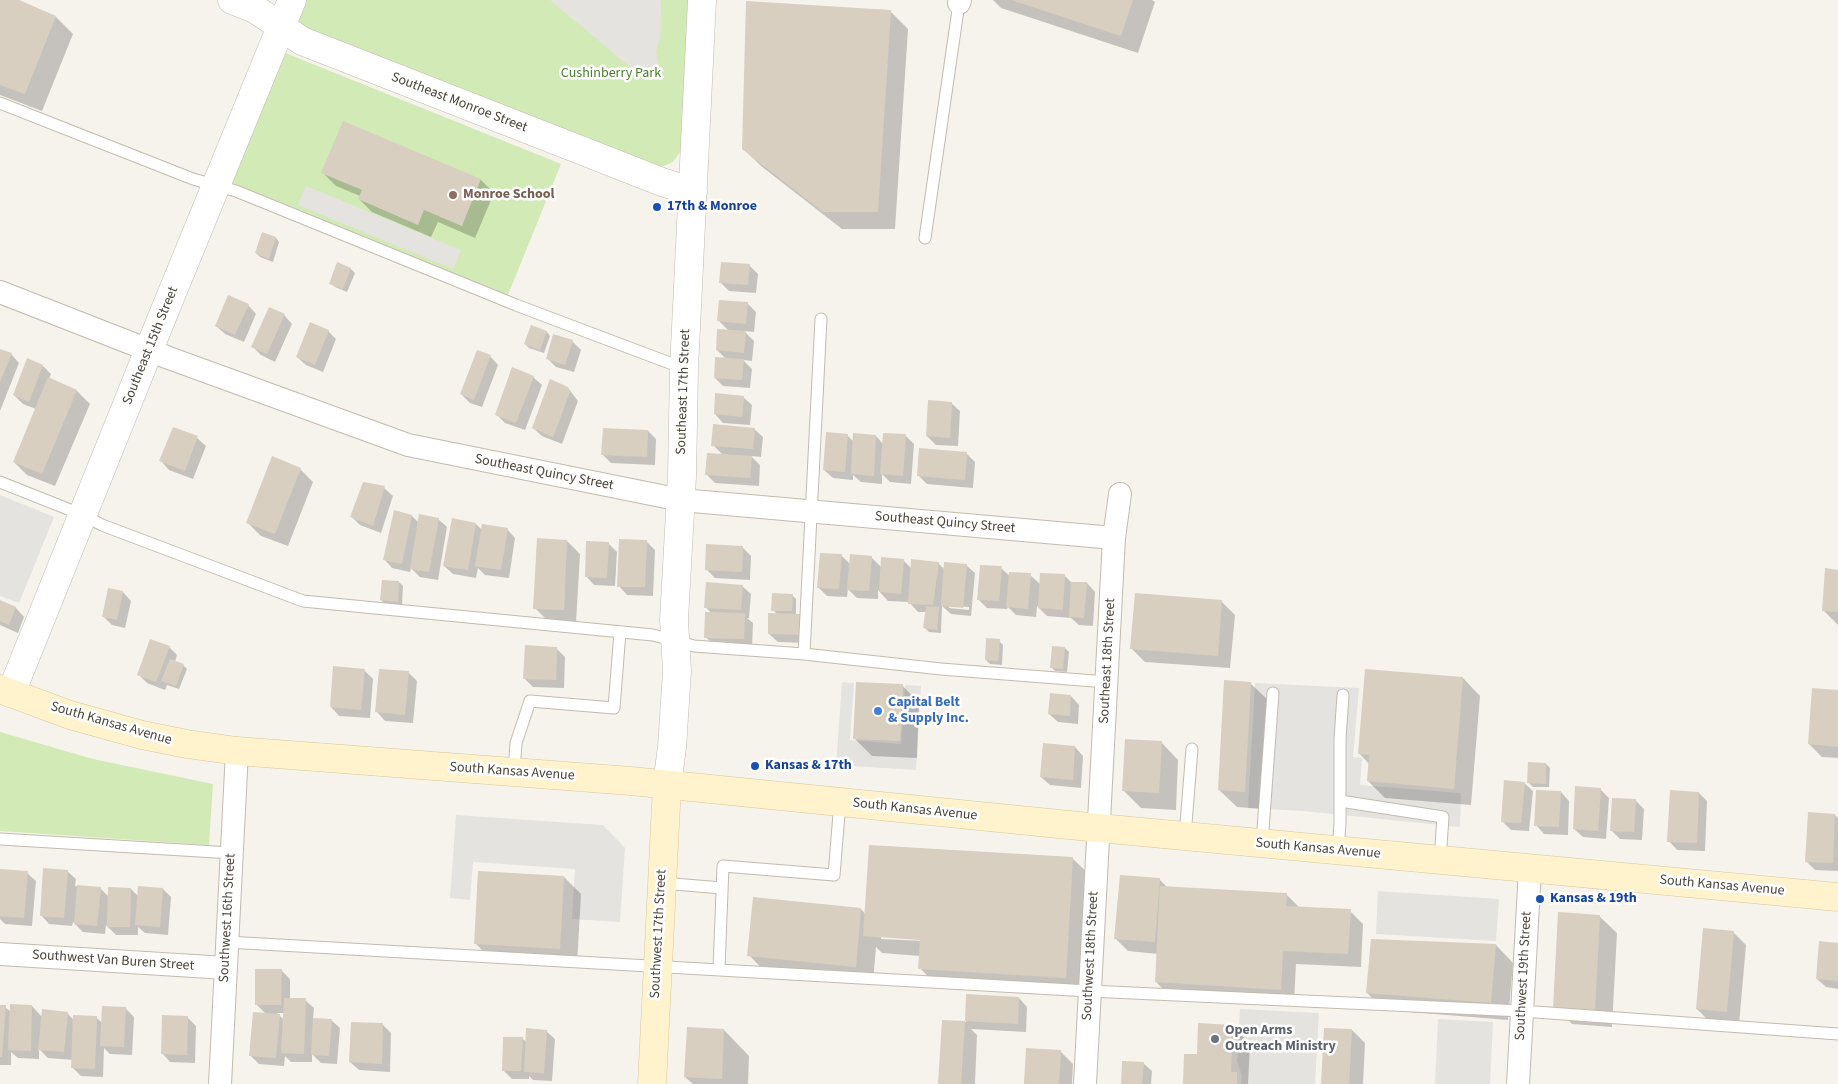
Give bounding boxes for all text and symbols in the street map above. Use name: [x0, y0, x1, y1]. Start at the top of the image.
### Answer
park label: Cushinberry Park: [561, 66, 661, 82]
street label: Southeast Monroe Street: [389, 69, 529, 137]
place label: Monroe School: [463, 187, 555, 203]
marker: Monroe School: [447, 189, 459, 201]
place label: 17th & Monroe: [667, 199, 757, 215]
marker: 17th & Monroe: [651, 201, 663, 213]
street label: Southeast 15th Street: [120, 284, 182, 408]
street label: Southeast 17th Street: [673, 329, 695, 455]
street label: Southeast Quincy Street: [473, 451, 615, 495]
street label: Southeast Quincy Street: [874, 508, 1016, 538]
street label: Southeast 18th Street: [1096, 598, 1120, 724]
place label: Capital Belt & Supply Inc.: [888, 695, 969, 728]
street label: South Kansas Avenue: [48, 699, 174, 749]
marker: Capital Belt & Supply Inc.: [872, 705, 884, 717]
place label: Kansas & 17th: [765, 758, 852, 774]
street label: South Kansas Avenue: [449, 759, 575, 785]
marker: Kansas & 17th: [749, 760, 761, 772]
street label: South Kansas Avenue: [852, 795, 978, 825]
street label: South Kansas Avenue: [1255, 835, 1381, 863]
street label: Southwest 16th Street: [216, 853, 240, 983]
street label: Southwest 17th Street: [647, 869, 671, 999]
street label: South Kansas Avenue: [1659, 872, 1785, 900]
street label: Southwest 18th Street: [1079, 891, 1103, 1021]
place label: Kansas & 19th: [1550, 891, 1637, 907]
marker: Kansas & 19th: [1534, 893, 1546, 905]
street label: Southwest 19th Street: [1512, 911, 1536, 1041]
street label: Southwest Van Buren Street: [31, 947, 195, 975]
place label: Open Arms Outreach Ministry: [1225, 1023, 1336, 1056]
marker: Open Arms Outreach Ministry: [1209, 1033, 1221, 1045]

